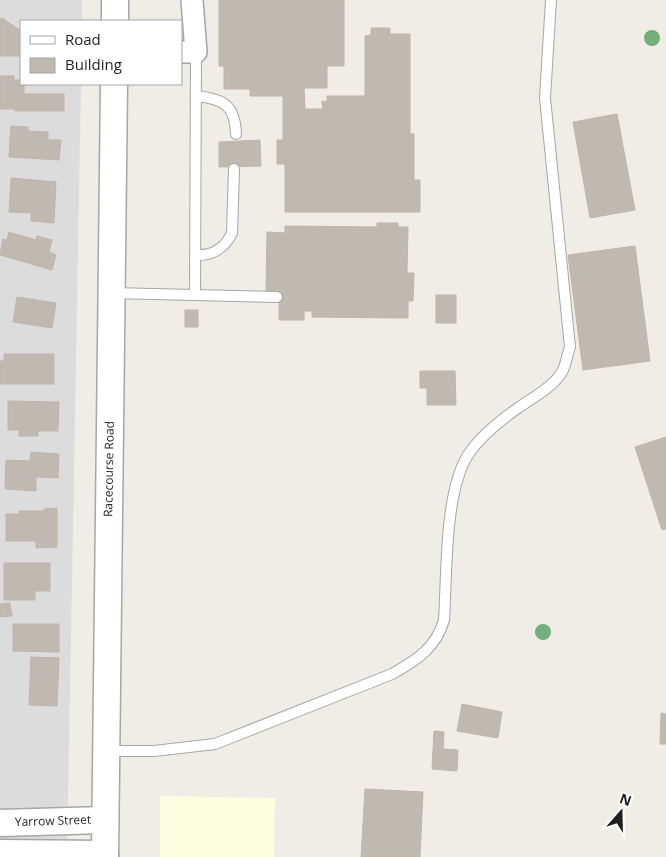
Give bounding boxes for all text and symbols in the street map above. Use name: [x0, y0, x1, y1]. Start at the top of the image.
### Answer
legend: [20, 20, 182, 85]
text: Road: [65, 29, 101, 49]
text: Building: [65, 54, 122, 74]
street label: Racecourse Road: [99, 421, 118, 517]
north arrow: [596, 787, 646, 837]
text: N: [617, 788, 634, 810]
street label: Yarrow Street: [15, 811, 91, 830]

